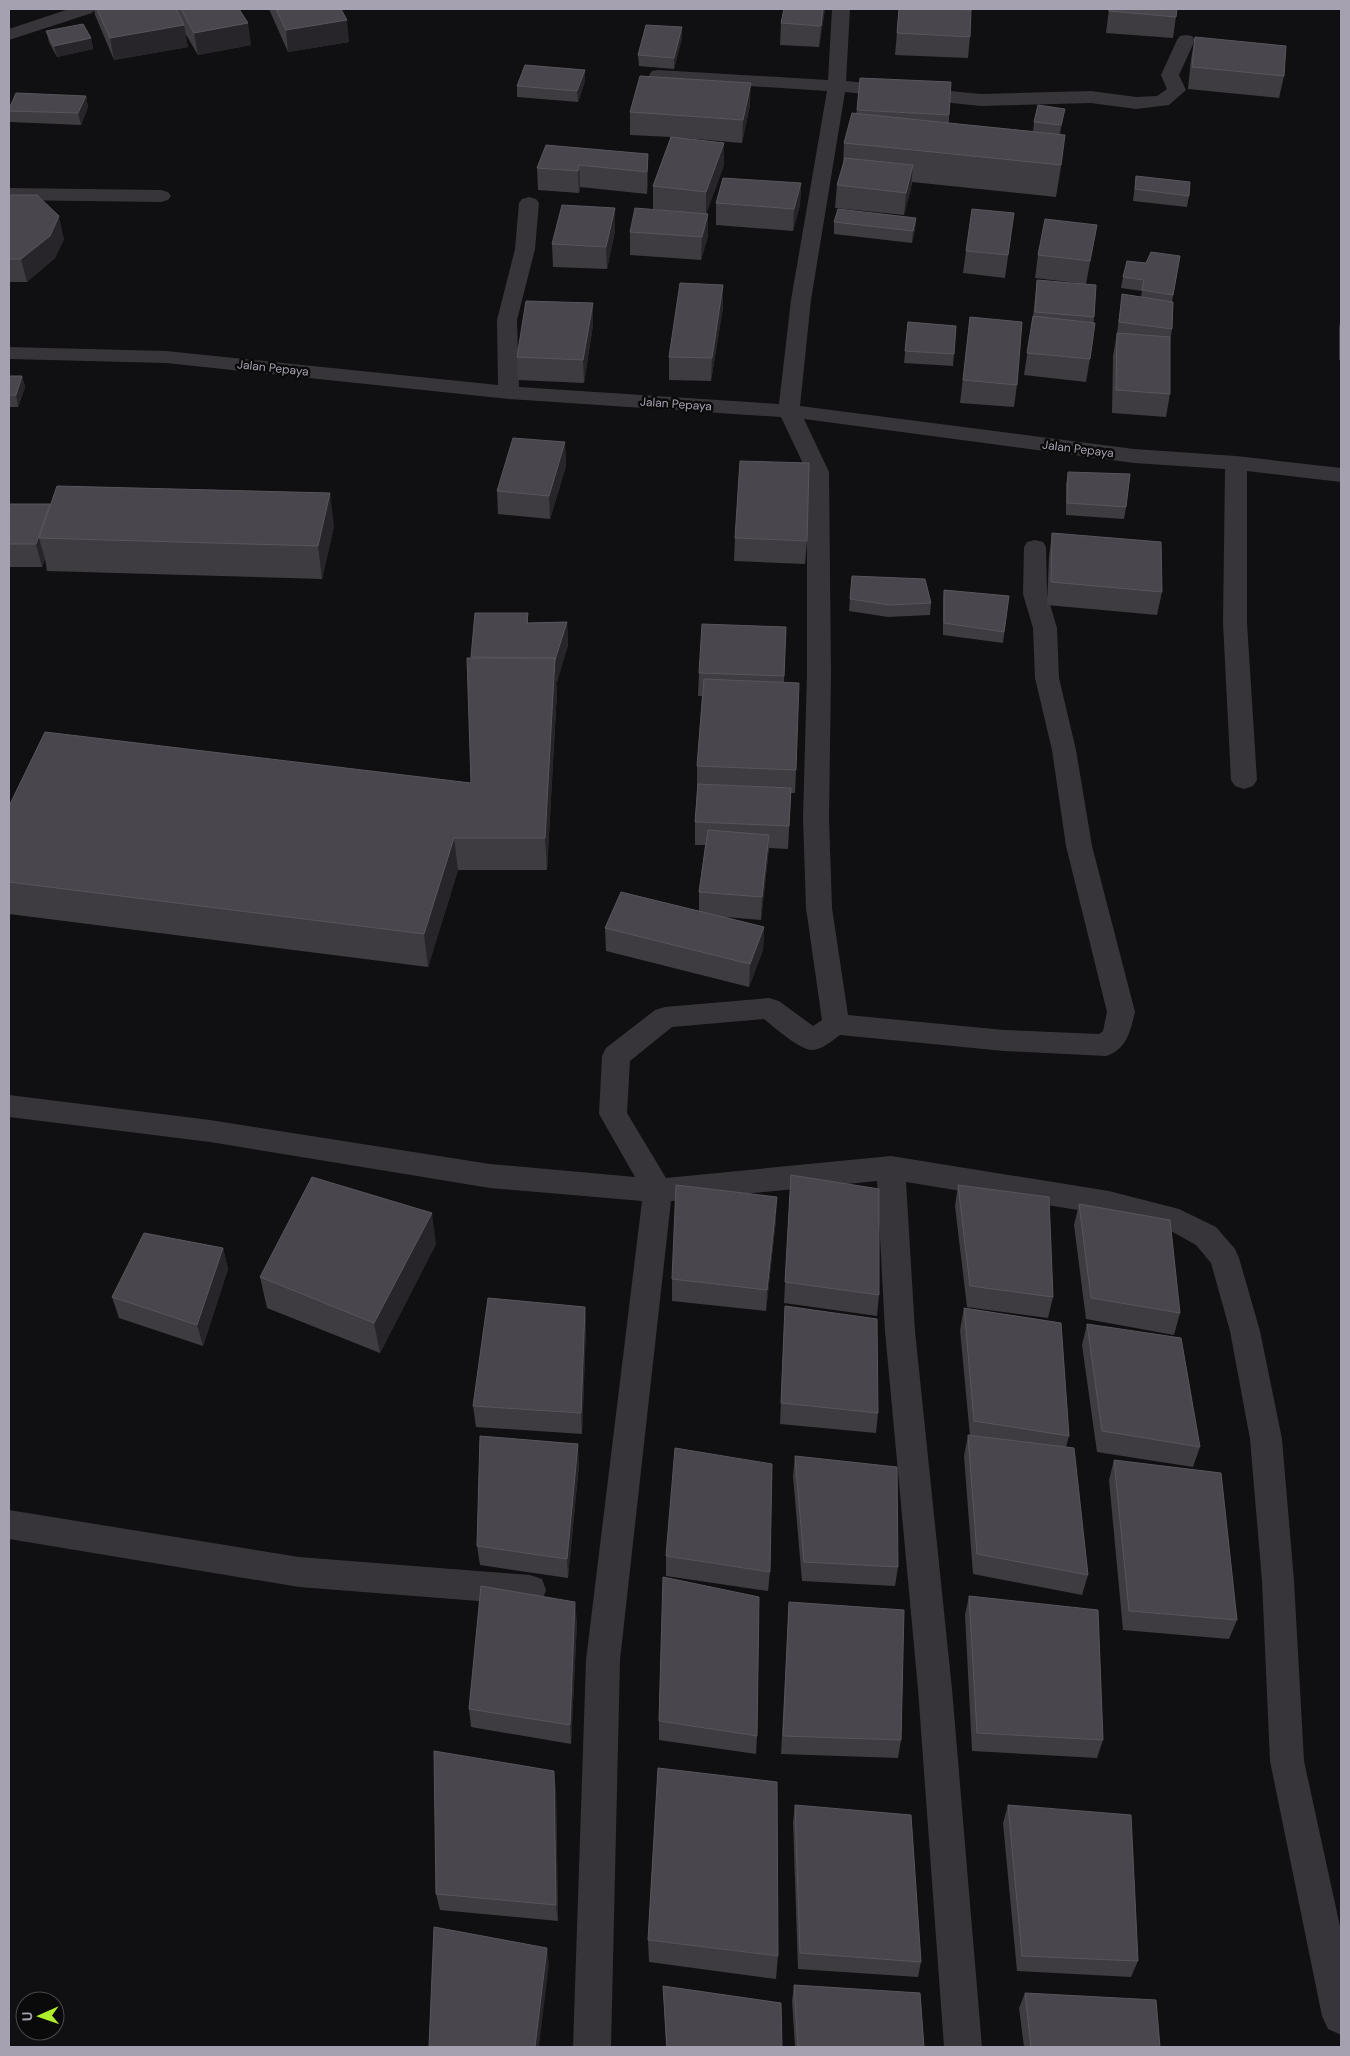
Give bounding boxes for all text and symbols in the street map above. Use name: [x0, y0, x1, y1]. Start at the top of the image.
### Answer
street label: Jalan Pepaya: [236, 356, 310, 380]
street label: Jalan Pepaya: [640, 394, 712, 414]
street label: Jalan Pepaya: [1041, 437, 1115, 461]
north arrow: [15, 1991, 65, 2041]
text: U: [18, 2011, 36, 2022]

